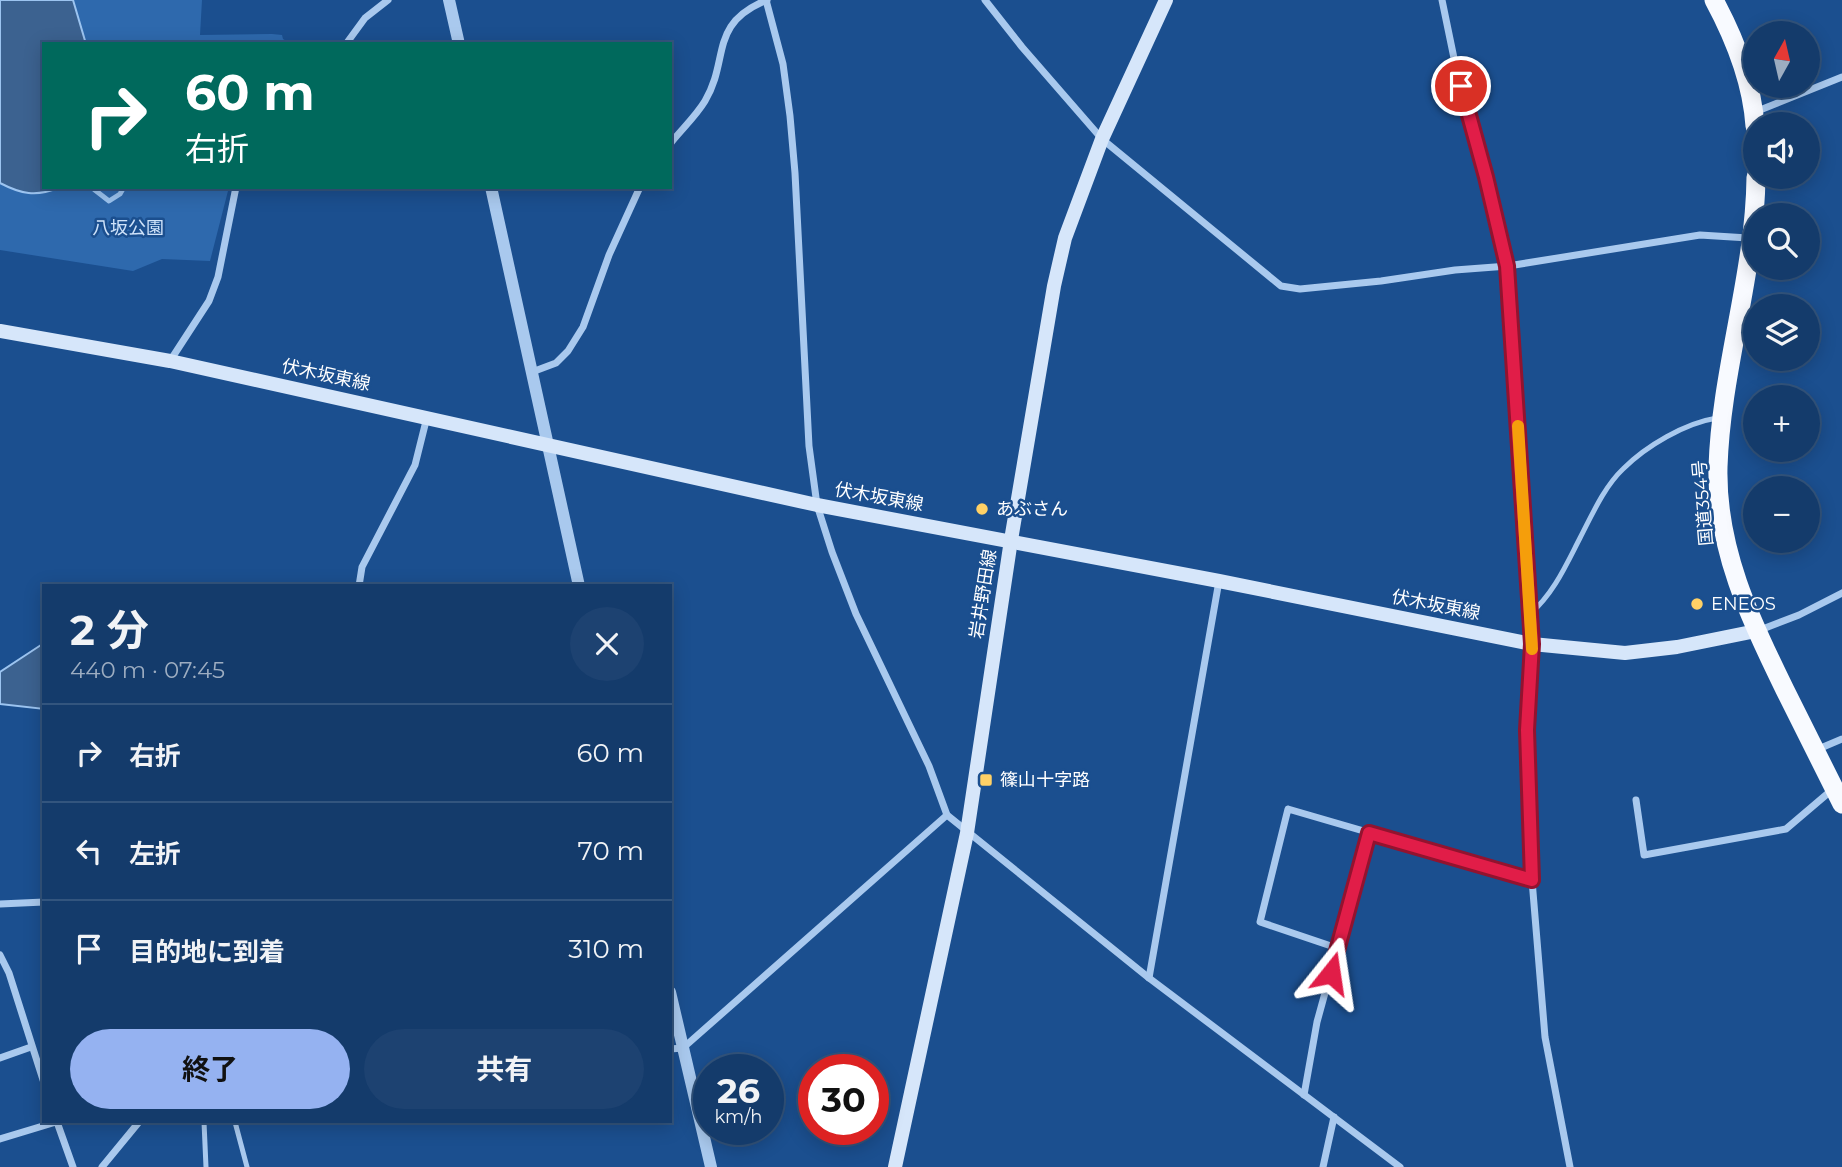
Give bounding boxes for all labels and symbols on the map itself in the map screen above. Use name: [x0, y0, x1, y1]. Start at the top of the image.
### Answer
north arrow: [1743, 21, 1820, 98]
pin: [1431, 56, 1491, 116]
park label: 八坂公園: [92, 217, 164, 239]
street label: 伏木坂東線: [280, 355, 372, 395]
street label: 国道354号: [1688, 459, 1718, 547]
street label: 伏木坂東線: [833, 478, 925, 516]
place label: あぶさん: [996, 498, 1068, 520]
marker: あぶさん: [974, 501, 990, 517]
street label: 岩井野田線: [965, 548, 1001, 640]
street label: 伏木坂東線: [1390, 586, 1482, 624]
place label: ENEOS: [1711, 593, 1776, 615]
marker: ENEOS: [1689, 596, 1705, 612]
place label: 篠山十字路: [1000, 769, 1090, 791]
marker: 篠山十字路: [978, 772, 994, 788]
position arrow: [1294, 936, 1368, 1010]
speed limit sign: 30: [798, 1054, 889, 1145]

